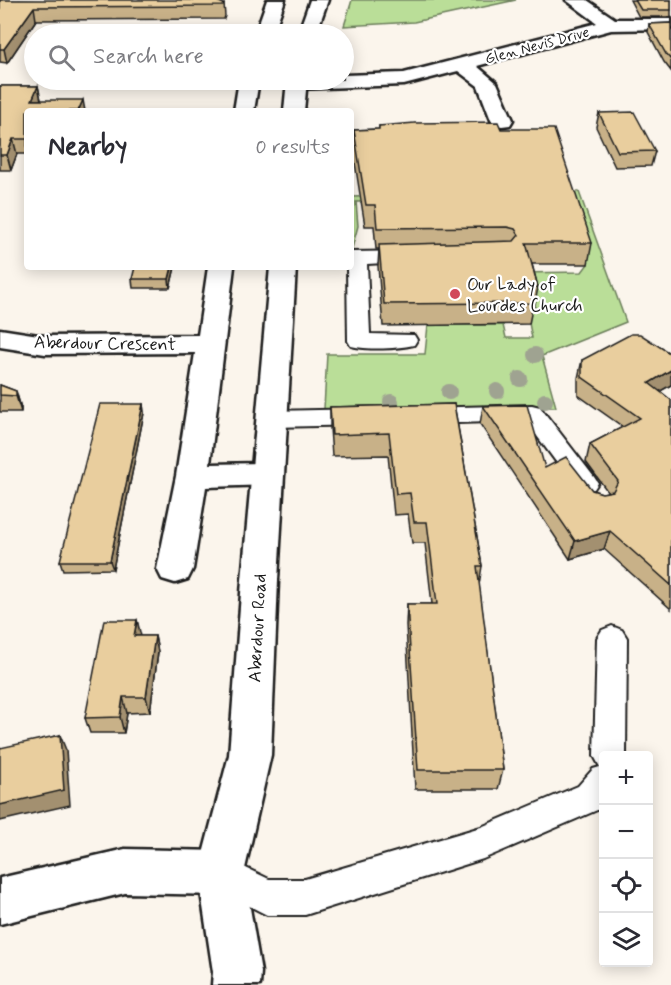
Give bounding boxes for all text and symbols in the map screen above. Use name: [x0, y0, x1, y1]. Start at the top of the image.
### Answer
street label: Glen Nevis Drive: [483, 22, 592, 70]
search box: [24, 24, 354, 90]
icon: search: [45, 41, 78, 74]
text: Search here: [93, 43, 204, 71]
text: Nearby: [48, 130, 127, 164]
text: 0 results: [256, 134, 330, 161]
place label: Our Lady of Lourdes Church: [467, 273, 583, 318]
marker: Our Lady of Lourdes Church: [448, 287, 462, 301]
street label: Aberdour Crescent: [34, 331, 176, 357]
street label: Aberdour Road: [243, 573, 273, 683]
map controls: [599, 751, 653, 967]
button: +: [599, 751, 653, 805]
button: −: [599, 805, 653, 859]
button: locate: [599, 859, 653, 913]
button: layers: [599, 913, 653, 967]

